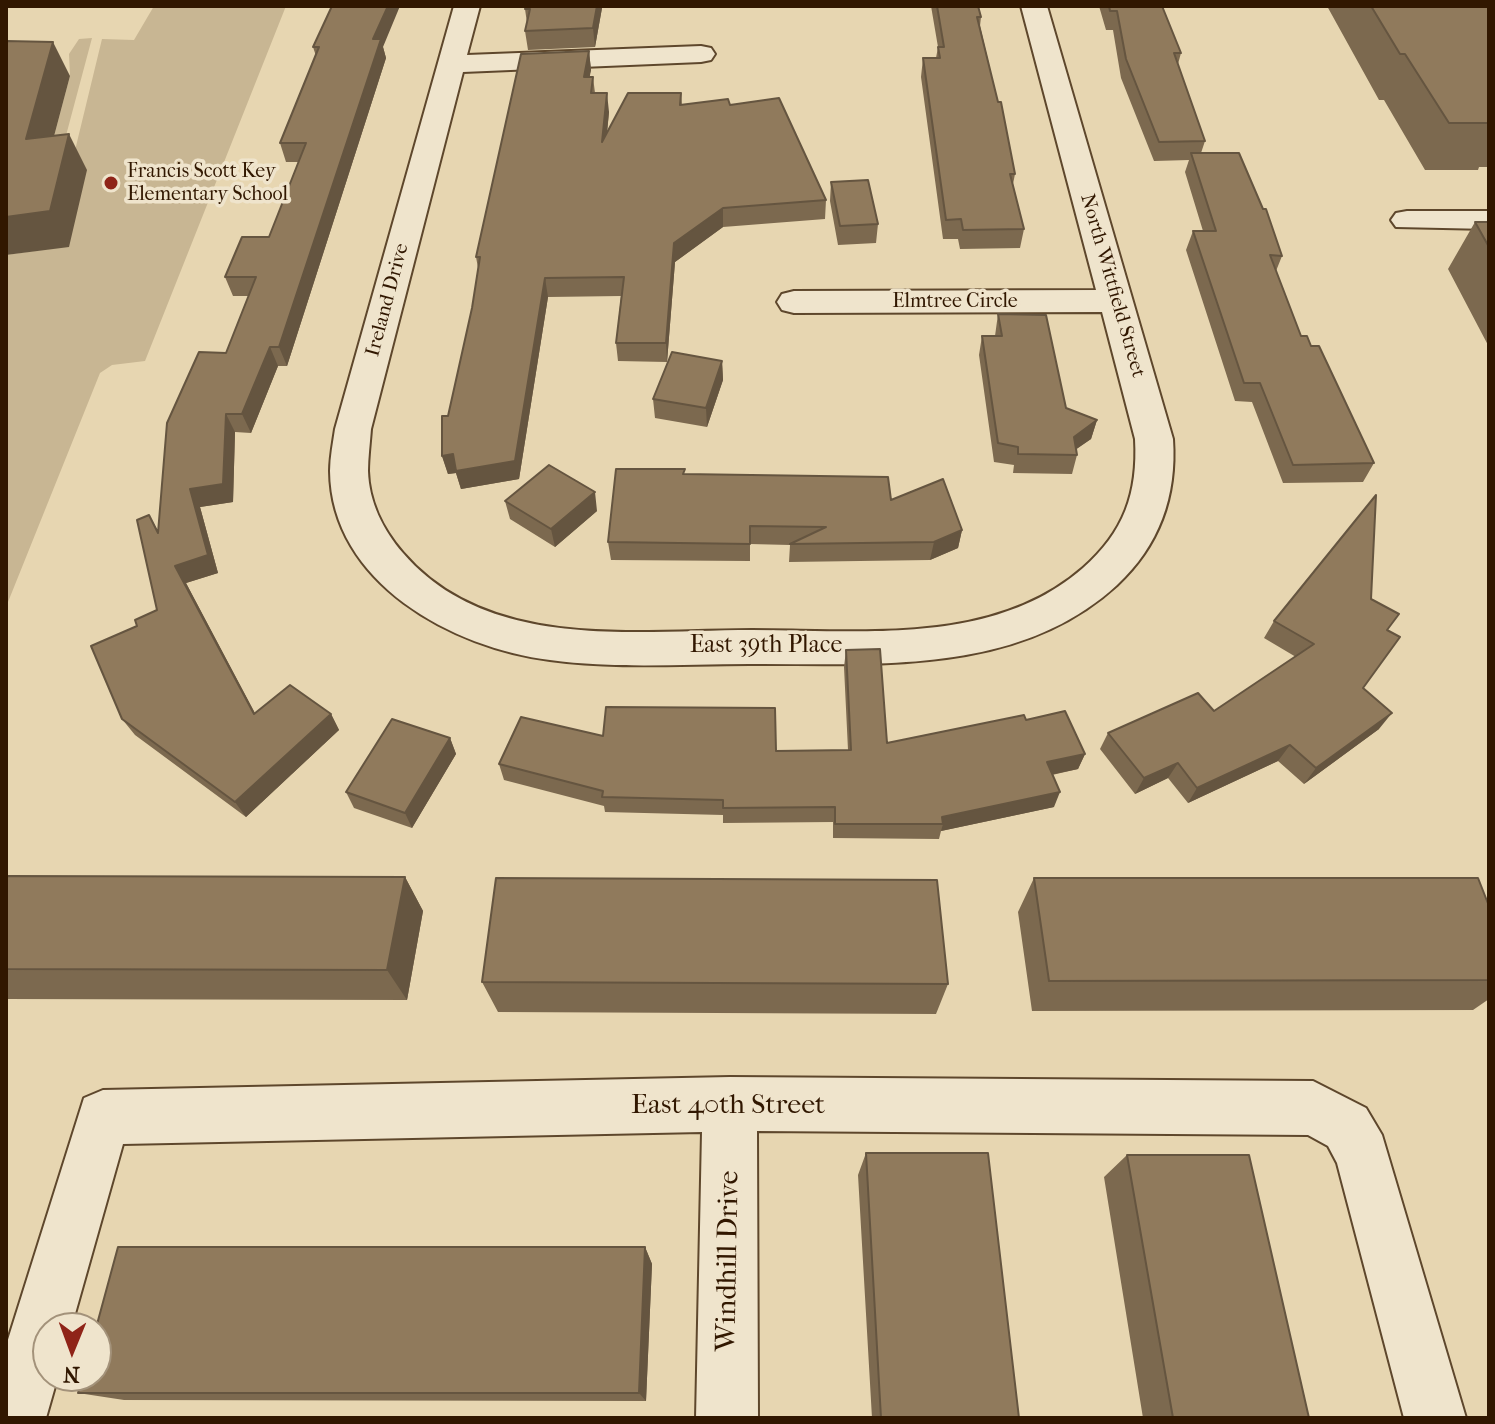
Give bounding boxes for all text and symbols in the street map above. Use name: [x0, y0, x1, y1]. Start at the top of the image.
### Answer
place label: Francis Scott Key Elementary School: [127, 160, 288, 207]
marker: Francis Scott Key Elementary School: [102, 174, 120, 192]
street label: North Wittfield Street: [1074, 191, 1150, 381]
street label: Ireland Drive: [361, 241, 415, 359]
street label: Elmtree Circle: [892, 290, 1018, 314]
street label: East 39th Place: [690, 632, 842, 660]
street label: East 40th Street: [631, 1089, 825, 1123]
street label: Windhill Drive: [711, 1170, 747, 1352]
north arrow: [32, 1312, 112, 1392]
text: N: [63, 1361, 80, 1387]

